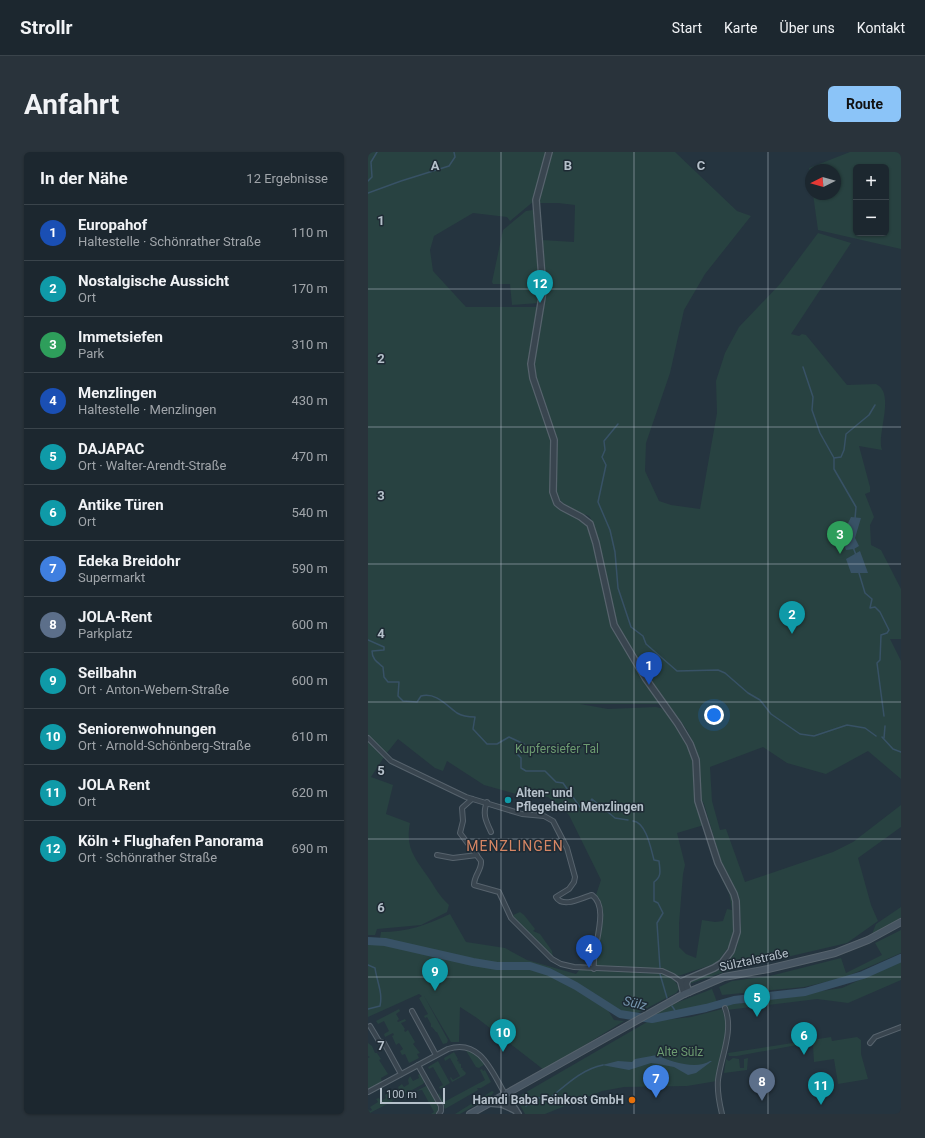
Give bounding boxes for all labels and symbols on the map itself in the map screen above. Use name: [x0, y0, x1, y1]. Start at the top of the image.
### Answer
text: A: [431, 158, 440, 173]
text: B: [564, 158, 572, 173]
text: C: [697, 158, 706, 173]
north arrow: [805, 164, 841, 200]
text: 1: [377, 213, 385, 228]
pin: 12: [527, 270, 553, 303]
text: 2: [377, 351, 385, 366]
text: 3: [377, 488, 385, 503]
pin: 3: [827, 521, 853, 554]
pin: 2: [779, 601, 805, 634]
text: 4: [377, 626, 385, 641]
pin: 1: [636, 652, 662, 685]
your location: [704, 705, 724, 725]
park label: Kupfersiefer Tal: [515, 742, 599, 756]
text: 5: [377, 763, 385, 778]
place label: Alten- und Pflegeheim Menzlingen: [516, 786, 644, 814]
marker: Alten- und Pflegeheim Menzlingen: [503, 795, 513, 805]
district label: MENZLINGEN: [466, 838, 564, 854]
text: 6: [377, 900, 385, 915]
pin: 4: [576, 935, 602, 968]
street label: Sülztalstraße: [718, 946, 790, 974]
pin: 9: [422, 958, 448, 991]
pin: 5: [744, 984, 770, 1017]
water label: Sülz: [622, 993, 649, 1013]
pin: 10: [490, 1019, 516, 1052]
pin: 6: [791, 1022, 817, 1055]
text: 7: [377, 1038, 385, 1053]
park label: Alte Sülz: [657, 1045, 703, 1059]
pin: 7: [643, 1065, 669, 1098]
pin: 8: [749, 1068, 775, 1101]
pin: 11: [808, 1072, 834, 1105]
scale bar: [380, 1086, 445, 1105]
place label: Hamdi Baba Feinkost GmbH: [473, 1093, 624, 1107]
marker: Hamdi Baba Feinkost GmbH: [627, 1095, 637, 1105]

